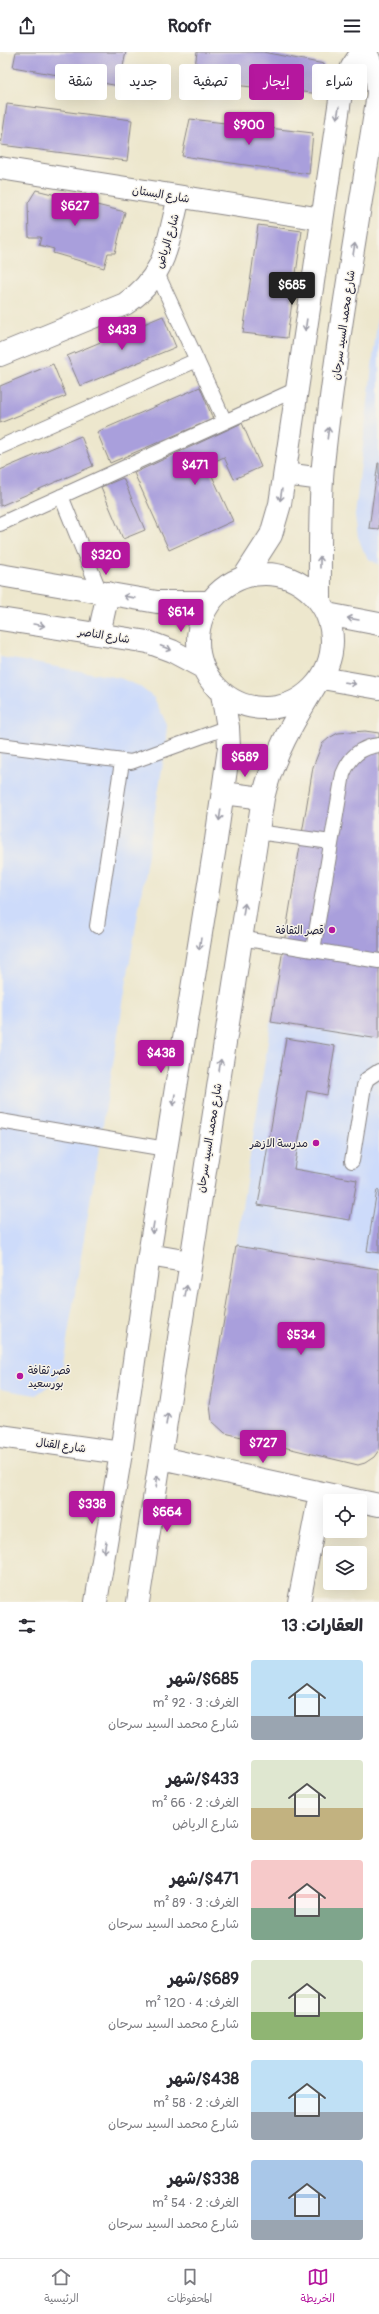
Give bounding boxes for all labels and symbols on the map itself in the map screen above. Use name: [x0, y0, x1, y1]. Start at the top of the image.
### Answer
one-way arrow: [334, 106, 342, 119]
pin: $900: [225, 112, 273, 146]
street label: شارع البستان: [131, 184, 190, 207]
pin: $627: [51, 193, 99, 227]
street label: شارع الرياض: [153, 212, 184, 271]
one-way arrow: [350, 242, 358, 255]
street label: شارع محمد السيد سرحان: [329, 269, 360, 381]
pin: $685: [268, 272, 316, 306]
pin: $433: [98, 317, 146, 351]
one-way arrow: [302, 318, 310, 331]
one-way arrow: [324, 427, 331, 440]
pin: $471: [171, 452, 219, 486]
one-way arrow: [277, 488, 285, 501]
pin: $320: [82, 542, 130, 576]
one-way arrow: [316, 556, 324, 569]
one-way arrow: [123, 593, 136, 601]
pin: $614: [157, 599, 205, 633]
one-way arrow: [347, 615, 360, 623]
one-way arrow: [32, 621, 45, 629]
street label: شارع الناصر: [76, 625, 131, 648]
one-way arrow: [159, 645, 171, 653]
one-way arrow: [343, 679, 356, 687]
pin: $689: [221, 744, 269, 778]
one-way arrow: [216, 808, 224, 821]
one-way arrow: [240, 903, 248, 916]
place label: قصر الثقافة: [275, 924, 324, 937]
marker: قصر الثقافة: [327, 925, 337, 935]
one-way arrow: [195, 937, 203, 950]
pin: $438: [137, 1040, 185, 1074]
one-way arrow: [216, 1059, 224, 1072]
street label: شارع محمد السيد سرحان: [194, 1082, 227, 1194]
one-way arrow: [170, 1093, 178, 1106]
place label: مدرسة الازهر: [249, 1137, 308, 1150]
marker: مدرسة الازهر: [311, 1138, 321, 1148]
one-way arrow: [149, 1221, 157, 1234]
one-way arrow: [182, 1285, 190, 1298]
pin: $534: [277, 1322, 325, 1356]
place label: قصر ثقافة بورسعيد: [28, 1364, 71, 1391]
marker: قصر ثقافة بورسعيد: [15, 1371, 25, 1381]
one-way arrow: [163, 1413, 171, 1426]
pin: $727: [239, 1430, 287, 1464]
street label: شارع القنال: [35, 1436, 87, 1457]
one-way arrow: [153, 1474, 161, 1487]
pin: $338: [68, 1491, 116, 1525]
pin: $664: [143, 1499, 191, 1533]
one-way arrow: [101, 1540, 109, 1553]

